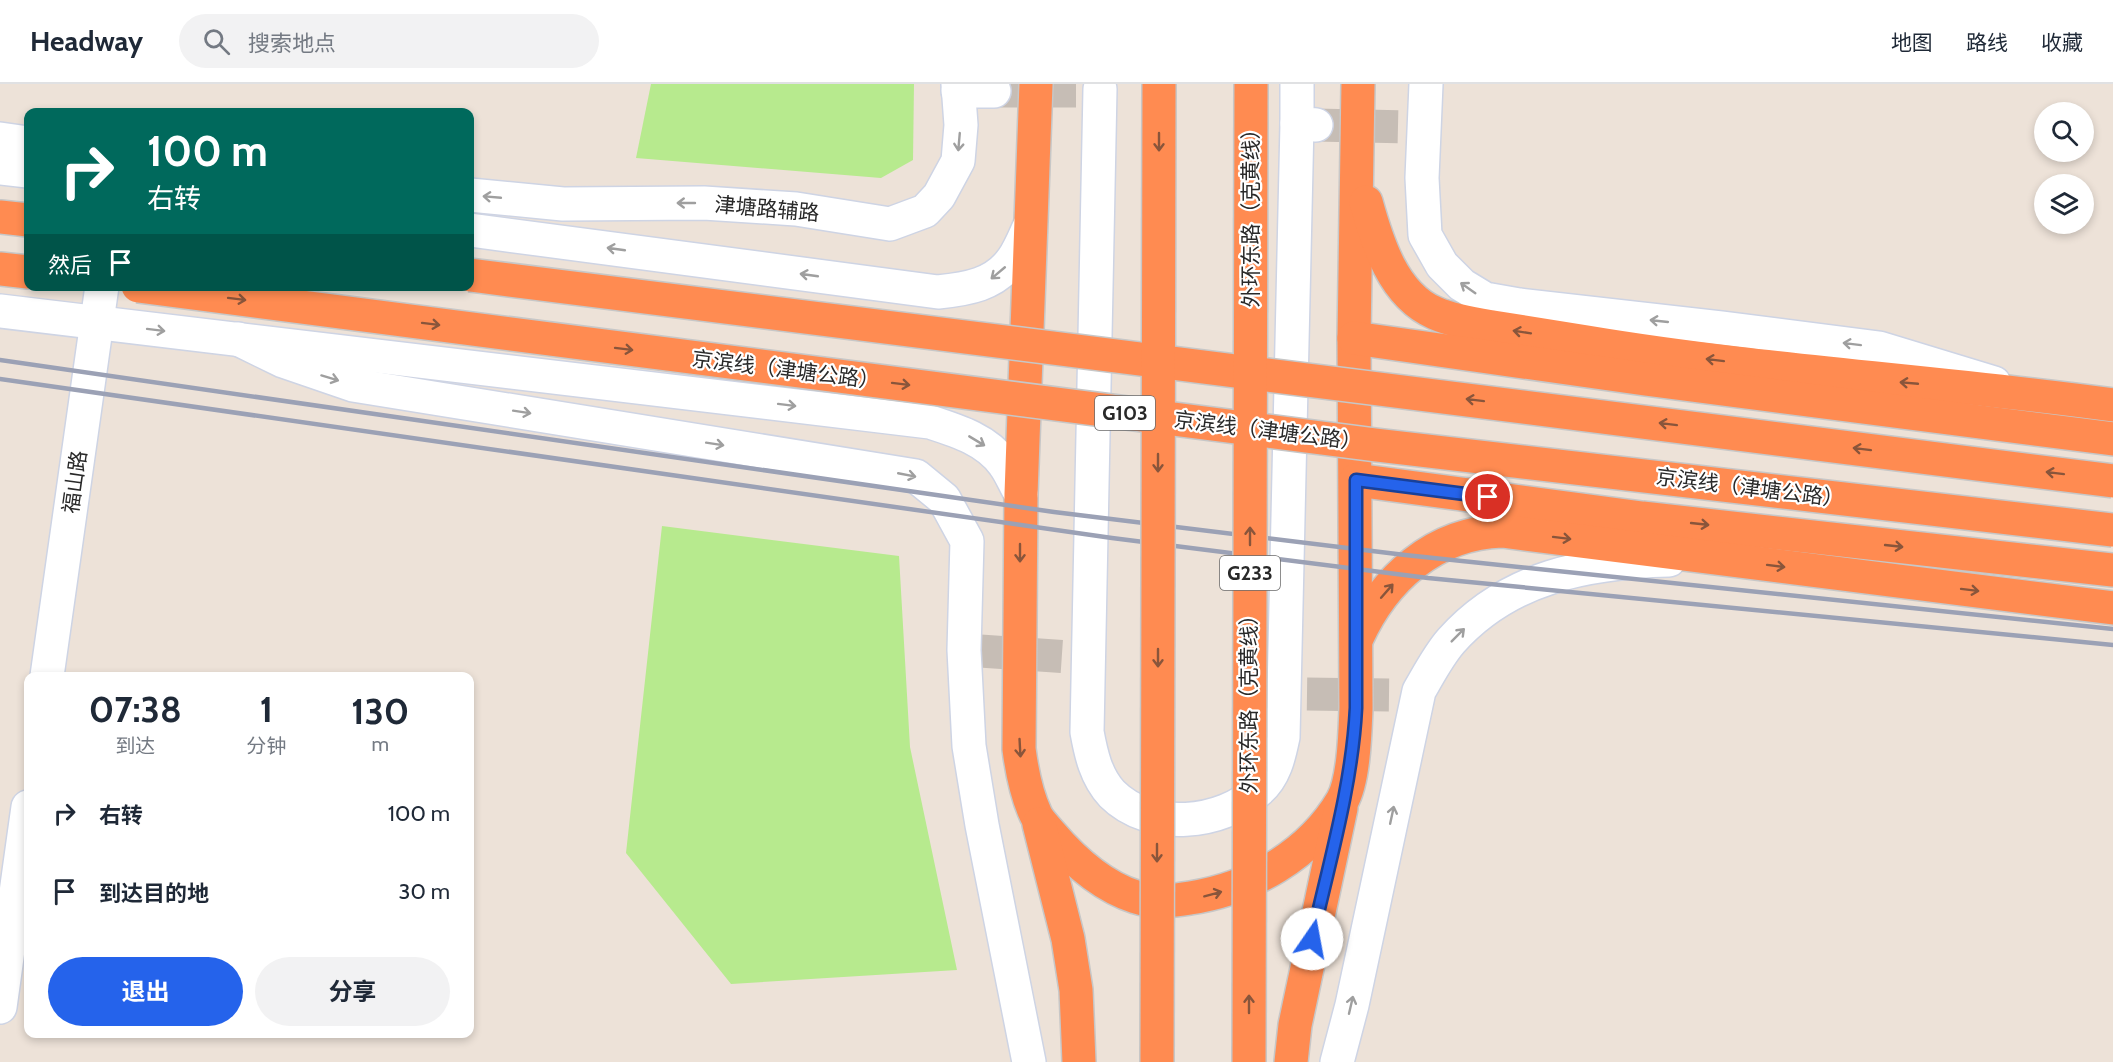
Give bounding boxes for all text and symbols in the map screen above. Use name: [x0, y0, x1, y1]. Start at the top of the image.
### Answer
search box: [179, 14, 599, 68]
text: Headway: [30, 24, 143, 58]
icon: search: [200, 25, 233, 58]
text: 搜索地点: [248, 30, 336, 57]
text: 地图: [1891, 30, 1933, 55]
text: 路线: [1966, 30, 2008, 55]
text: 收藏: [2041, 30, 2083, 55]
map controls: [2034, 102, 2094, 234]
button: search: [2034, 102, 2094, 162]
street label: 外环东路（克黄线）: [1238, 119, 1263, 308]
text: 100 m: [147, 125, 268, 177]
icon: right: [48, 132, 126, 210]
one-way arrow: [953, 132, 964, 152]
one-way arrow: [1153, 132, 1165, 152]
button: layers: [2034, 174, 2094, 234]
text: 右转: [147, 182, 201, 215]
one-way arrow: [482, 191, 502, 202]
street label: 津塘路辅路: [714, 191, 820, 226]
one-way arrow: [677, 197, 697, 209]
one-way arrow: [606, 244, 626, 255]
icon: arrive: [104, 246, 137, 279]
text: 然后: [48, 252, 92, 279]
one-way arrow: [991, 266, 1006, 280]
one-way arrow: [800, 270, 820, 281]
one-way arrow: [1461, 282, 1477, 294]
one-way arrow: [227, 294, 247, 305]
one-way arrow: [1649, 315, 1669, 326]
one-way arrow: [420, 319, 440, 330]
one-way arrow: [145, 324, 165, 335]
one-way arrow: [1513, 326, 1533, 337]
one-way arrow: [1843, 338, 1863, 349]
one-way arrow: [614, 344, 634, 355]
street label: 京滨线（津塘公路）: [691, 346, 881, 393]
one-way arrow: [1706, 354, 1726, 365]
one-way arrow: [320, 373, 339, 384]
one-way arrow: [1899, 377, 1919, 388]
one-way arrow: [891, 379, 910, 390]
one-way arrow: [1465, 394, 1485, 405]
road number: G103: [1095, 396, 1155, 430]
one-way arrow: [777, 400, 796, 411]
one-way arrow: [512, 407, 532, 418]
street label: 京滨线（津塘公路）: [1173, 407, 1363, 454]
one-way arrow: [1659, 419, 1678, 430]
one-way arrow: [968, 435, 985, 447]
one-way arrow: [704, 438, 724, 449]
one-way arrow: [1852, 443, 1872, 454]
street label: 福山路: [58, 449, 91, 515]
one-way arrow: [1152, 453, 1164, 473]
street label: 京滨线（津塘公路）: [1655, 464, 1845, 511]
one-way arrow: [2046, 467, 2065, 478]
one-way arrow: [897, 470, 916, 481]
pin: [1462, 471, 1513, 522]
icon: arrive: [1471, 480, 1504, 513]
one-way arrow: [1689, 519, 1709, 530]
one-way arrow: [1244, 526, 1256, 546]
one-way arrow: [1552, 533, 1571, 544]
one-way arrow: [1883, 541, 1903, 552]
one-way arrow: [1014, 542, 1026, 562]
road number: G233: [1220, 556, 1280, 590]
one-way arrow: [1766, 560, 1786, 571]
one-way arrow: [1380, 583, 1394, 598]
one-way arrow: [1959, 585, 1979, 596]
street label: 外环东路（克黄线）: [1236, 605, 1261, 794]
one-way arrow: [1450, 627, 1465, 642]
one-way arrow: [1152, 648, 1164, 668]
text: 07:38: [89, 687, 182, 731]
text: 1: [260, 687, 273, 731]
text: 130: [351, 689, 409, 733]
text: m: [371, 732, 389, 756]
text: 到达: [115, 734, 155, 758]
text: 分钟: [246, 734, 286, 758]
one-way arrow: [1015, 737, 1026, 757]
icon: right: [48, 797, 81, 830]
text: 100 m: [388, 800, 450, 827]
text: 右转: [99, 802, 143, 829]
one-way arrow: [1387, 805, 1399, 824]
one-way arrow: [1151, 843, 1163, 863]
icon: arrive: [48, 875, 81, 908]
text: 30 m: [398, 878, 450, 905]
text: 到达目的地: [99, 880, 209, 907]
one-way arrow: [1203, 887, 1222, 899]
position arrow: [1280, 907, 1344, 971]
button: 退出: [48, 957, 243, 1026]
button: 分享: [255, 957, 450, 1026]
one-way arrow: [1243, 994, 1255, 1014]
one-way arrow: [1346, 996, 1358, 1015]

